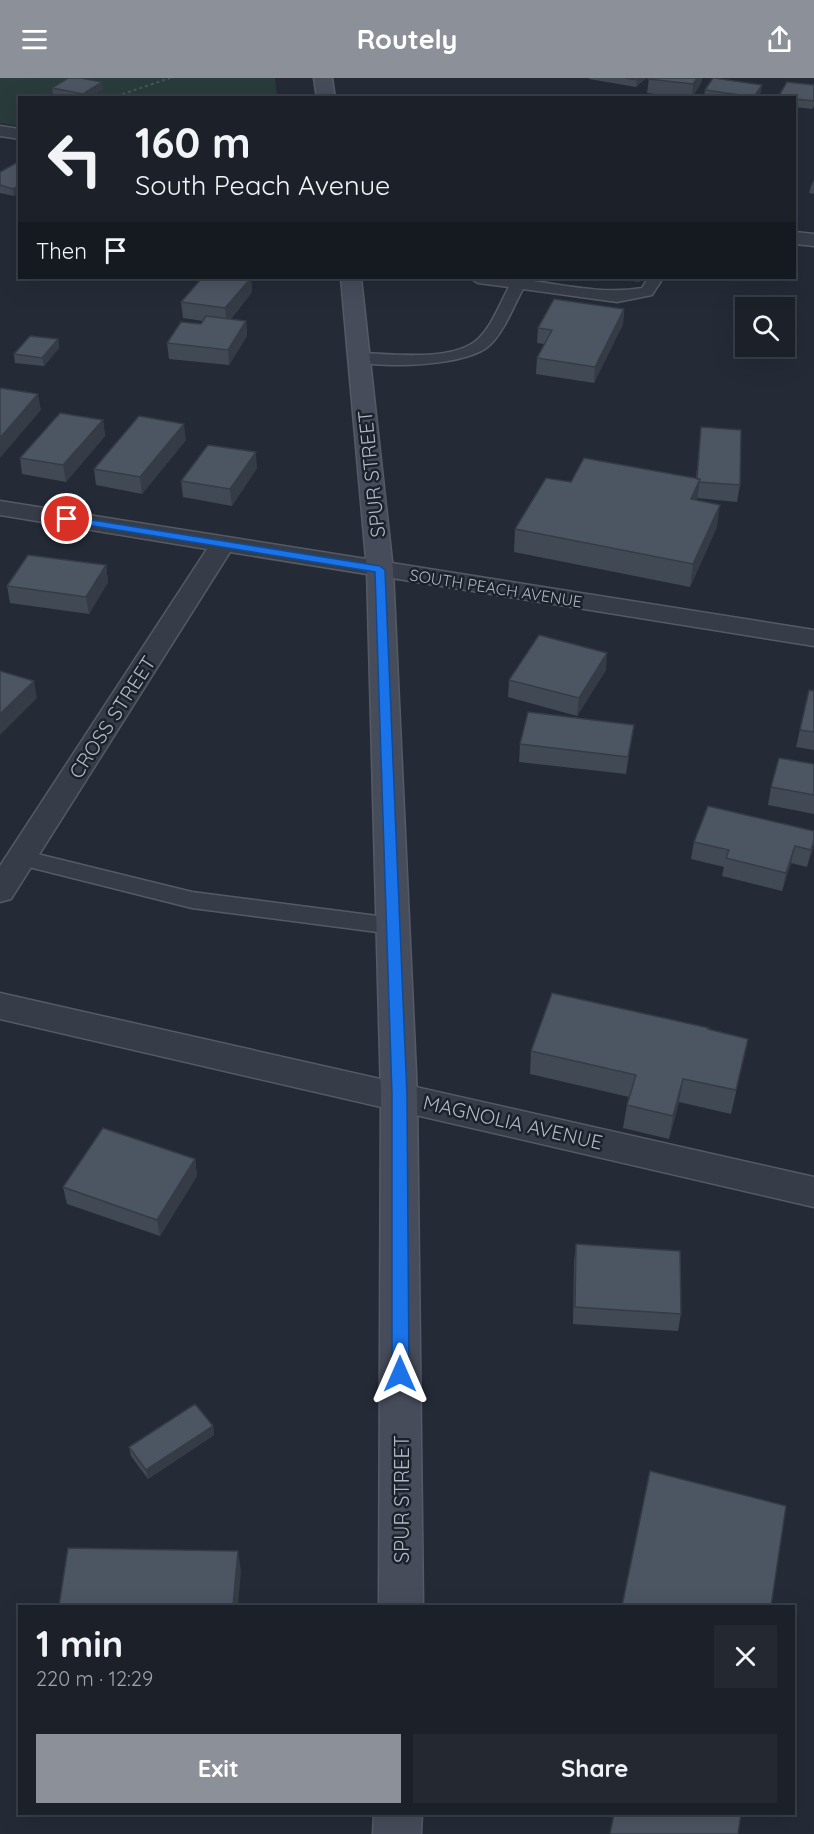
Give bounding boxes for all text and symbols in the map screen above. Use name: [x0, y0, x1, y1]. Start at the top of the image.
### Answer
text: Routely: [357, 22, 457, 56]
icon: menu: [18, 23, 51, 56]
icon: share: [763, 23, 796, 56]
text: 160 m: [135, 116, 251, 169]
icon: left: [36, 120, 114, 198]
text: South Peach Avenue: [135, 168, 390, 202]
icon: arrive: [99, 234, 132, 267]
text: Then: [36, 237, 87, 265]
map controls: [735, 297, 795, 357]
button: search: [735, 297, 795, 357]
street label: SPUR STREET: [352, 409, 390, 539]
pin: [41, 493, 92, 544]
icon: arrive: [50, 502, 83, 535]
street label: SOUTH PEACH AVENUE: [408, 564, 584, 612]
street label: CROSS STREET: [63, 651, 161, 783]
street label: MAGNOLIA AVENUE: [421, 1089, 605, 1155]
position arrow: [368, 1342, 432, 1406]
street label: SPUR STREET: [389, 1435, 414, 1563]
text: 1 min: [36, 1621, 123, 1666]
button: close: [714, 1625, 777, 1688]
text: 220 m · 12:29: [36, 1666, 153, 1691]
button: Exit: [36, 1734, 401, 1803]
button: Share: [413, 1734, 777, 1803]

